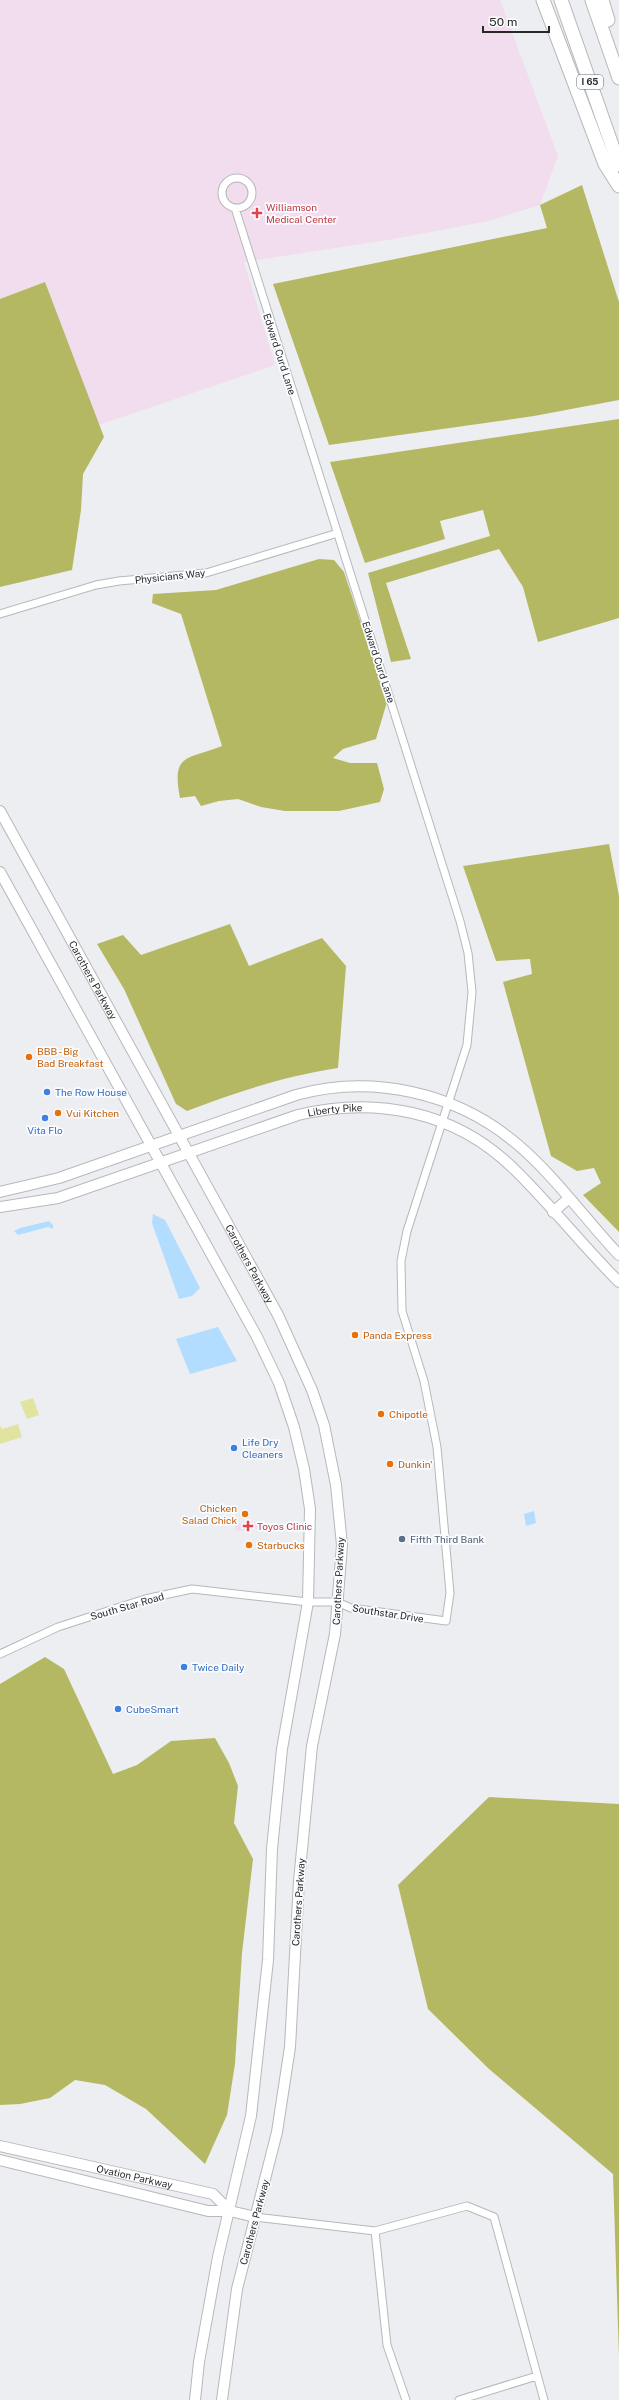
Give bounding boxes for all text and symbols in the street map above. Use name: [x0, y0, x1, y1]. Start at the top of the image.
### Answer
scale bar: [483, 8, 549, 34]
text: 50 m: [489, 15, 517, 29]
road number: I 65: [577, 75, 603, 89]
place label: Williamson Medical Center: [266, 201, 337, 225]
marker: Williamson Medical Center: [251, 207, 263, 219]
street label: Edward Curd Lane: [261, 312, 299, 397]
street label: Physicians Way: [134, 566, 207, 586]
street label: Edward Curd Lane: [360, 620, 398, 705]
street label: Carothers Parkway: [67, 938, 120, 1022]
place label: BBB - Big Bad Breakfast: [37, 1045, 103, 1069]
marker: BBB - Big Bad Breakfast: [24, 1052, 34, 1062]
place label: The Row House: [55, 1086, 127, 1098]
marker: The Row House: [42, 1087, 52, 1097]
street label: Liberty Pike: [306, 1101, 363, 1119]
place label: Vui Kitchen: [66, 1107, 119, 1119]
marker: Vui Kitchen: [53, 1108, 63, 1118]
marker: Vita Flo: [40, 1113, 50, 1123]
place label: Vita Flo: [27, 1124, 63, 1136]
street label: Carothers Parkway: [223, 1222, 277, 1306]
place label: Panda Express: [363, 1329, 432, 1341]
marker: Panda Express: [350, 1330, 360, 1340]
place label: Chipotle: [389, 1408, 428, 1420]
marker: Chipotle: [376, 1409, 386, 1419]
place label: Life Dry Cleaners: [242, 1436, 283, 1460]
marker: Life Dry Cleaners: [229, 1443, 239, 1453]
place label: Dunkin': [398, 1458, 432, 1470]
marker: Dunkin': [385, 1459, 395, 1469]
place label: Chicken Salad Chick: [182, 1502, 237, 1526]
marker: Chicken Salad Chick: [240, 1509, 250, 1519]
marker: Toyos Clinic: [242, 1520, 254, 1532]
place label: Toyos Clinic: [257, 1520, 312, 1532]
place label: Fifth Third Bank: [410, 1533, 485, 1545]
marker: Fifth Third Bank: [397, 1534, 407, 1544]
street label: Carothers Parkway: [330, 1536, 346, 1625]
place label: Starbucks: [257, 1539, 304, 1551]
marker: Starbucks: [244, 1540, 254, 1550]
street label: South Star Road: [89, 1590, 165, 1622]
street label: Southstar Drive: [351, 1601, 425, 1625]
place label: Twice Daily: [192, 1661, 245, 1673]
marker: Twice Daily: [179, 1662, 189, 1672]
place label: CubeSmart: [126, 1703, 179, 1715]
marker: CubeSmart: [113, 1704, 123, 1714]
street label: Carothers Parkway: [289, 1857, 307, 1946]
street label: Ovation Parkway: [95, 2162, 174, 2191]
street label: Carothers Parkway: [237, 2177, 271, 2266]

